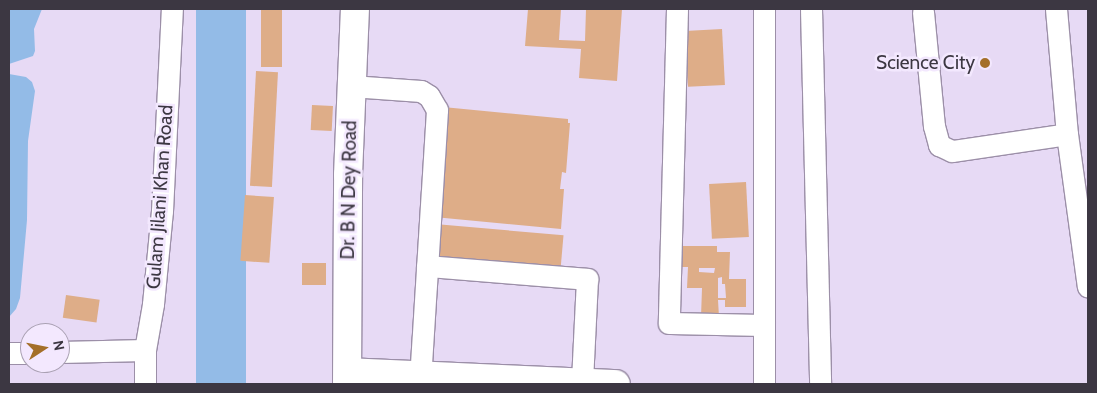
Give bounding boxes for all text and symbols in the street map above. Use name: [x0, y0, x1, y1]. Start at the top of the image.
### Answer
place label: Science City: [876, 52, 975, 74]
marker: Science City: [979, 57, 991, 69]
street label: Gulam Jilani Khan Road: [142, 104, 178, 290]
street label: Dr. B N Dey Road: [336, 120, 362, 260]
north arrow: [20, 323, 70, 373]
text: N: [49, 339, 69, 352]

